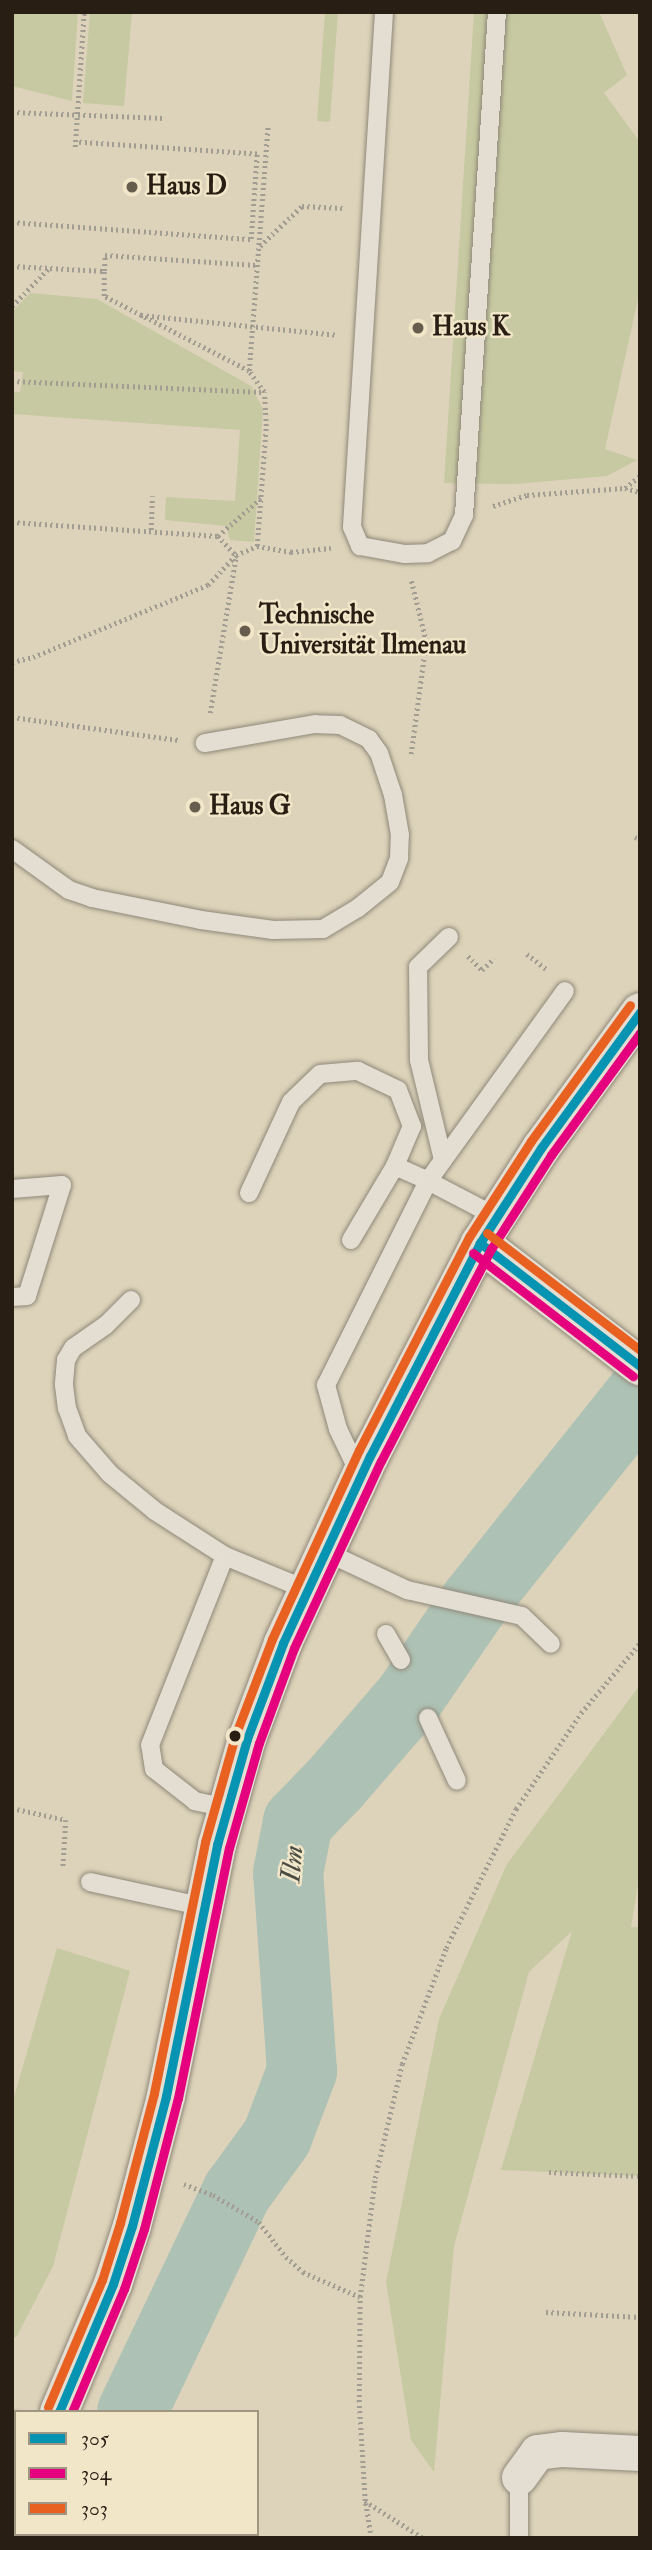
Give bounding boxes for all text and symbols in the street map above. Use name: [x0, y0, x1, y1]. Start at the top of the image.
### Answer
place label: Haus D: [146, 171, 227, 203]
marker: Haus D: [124, 179, 140, 195]
place label: Haus K: [432, 312, 510, 344]
marker: Haus K: [410, 320, 426, 336]
place label: Technische Universität Ilmenau: [259, 600, 466, 662]
marker: Technische Universität Ilmenau: [237, 623, 253, 639]
place label: Haus G: [209, 791, 291, 823]
marker: Haus G: [187, 799, 203, 815]
unlabelled marker: [228, 1729, 242, 1743]
water label: Ilm: [275, 1844, 311, 1884]
legend: [14, 2410, 259, 2536]
text: 305: [81, 2425, 109, 2452]
text: 304: [81, 2460, 111, 2487]
text: 303: [81, 2495, 108, 2522]

